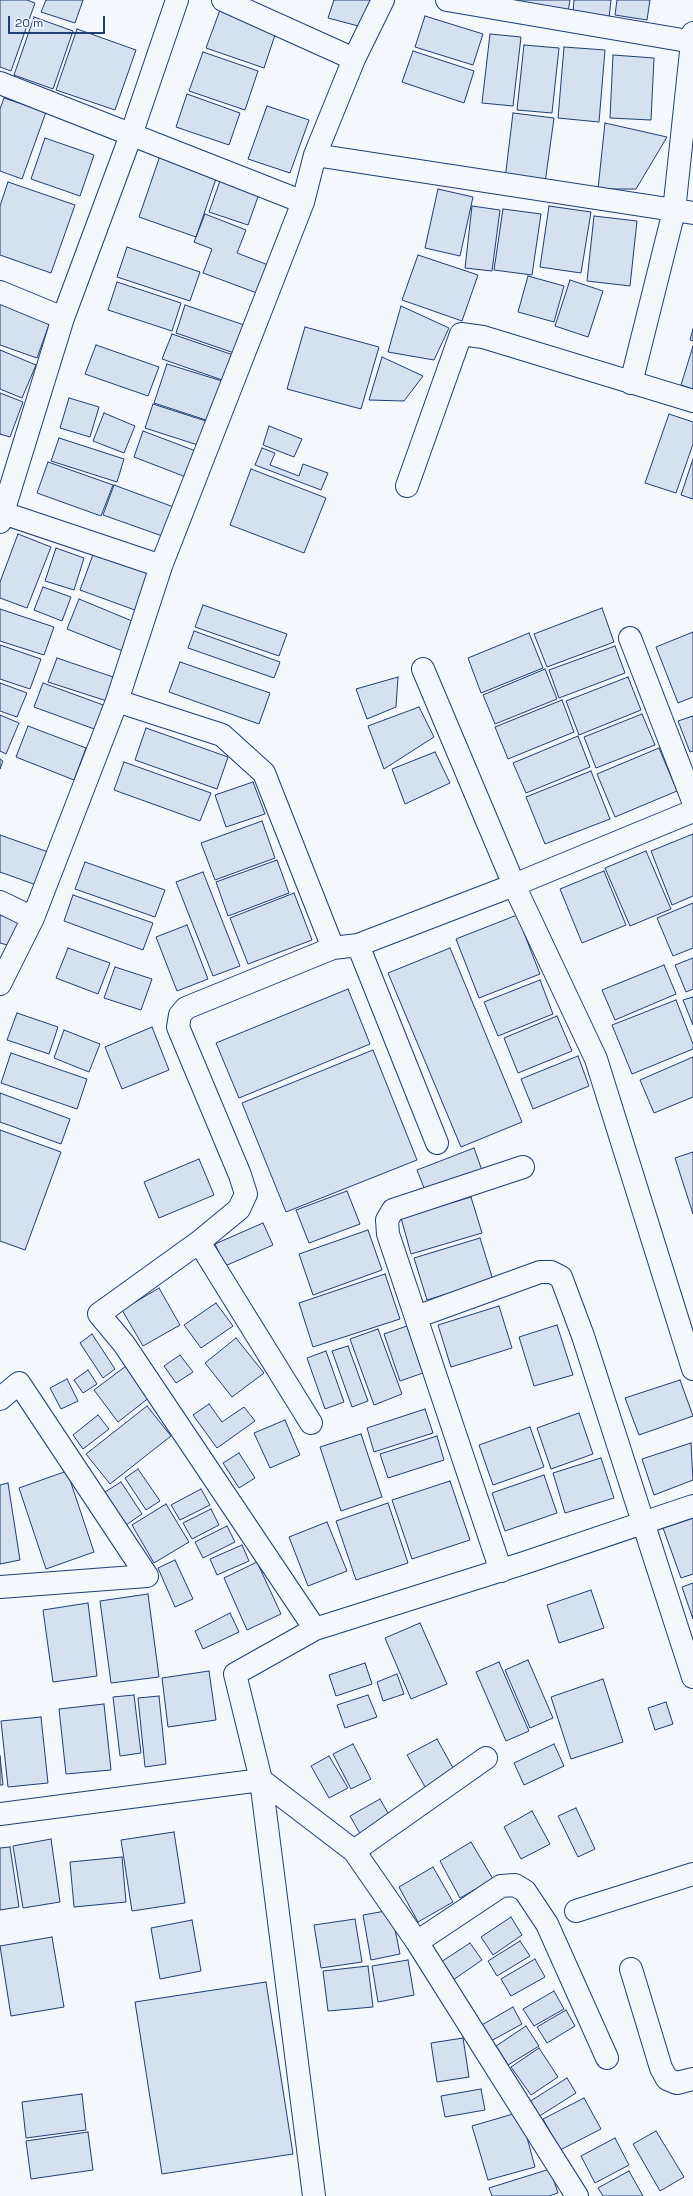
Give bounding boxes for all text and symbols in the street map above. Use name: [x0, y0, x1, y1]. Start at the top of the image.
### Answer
scale bar: [10, 8, 107, 34]
text: 20 m: [15, 15, 43, 31]

